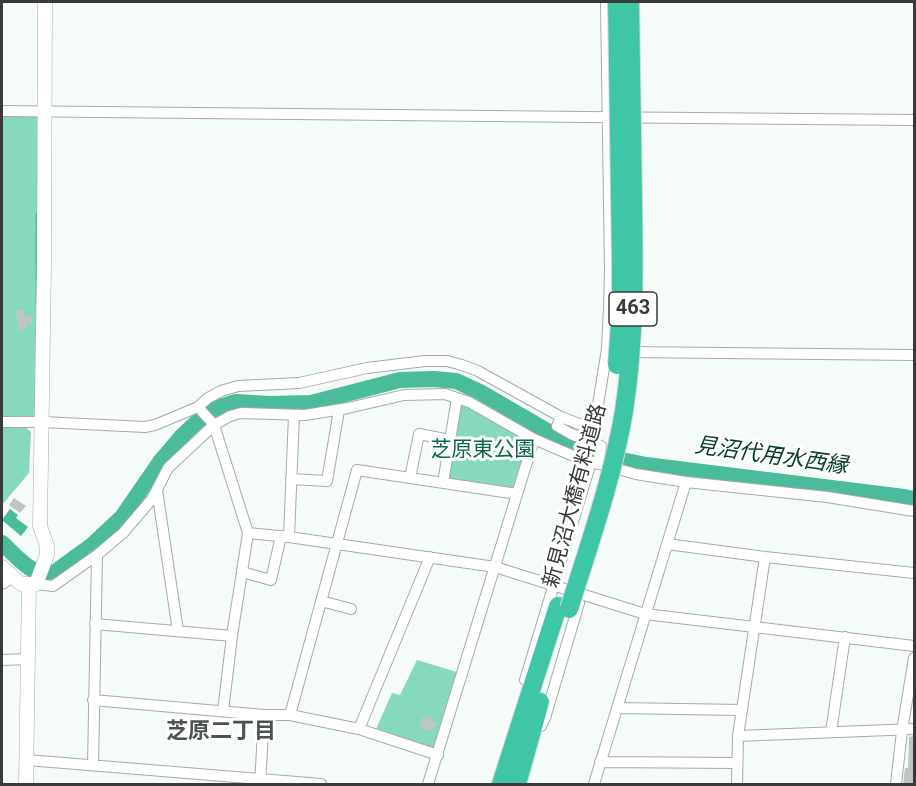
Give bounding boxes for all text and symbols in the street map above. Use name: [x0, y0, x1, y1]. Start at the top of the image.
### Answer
road number: 463: [609, 292, 657, 326]
street label: 新見沼大橋有料道路: [539, 401, 613, 591]
water label: 見沼代用水西縁: [693, 433, 849, 481]
park label: 芝原東公園: [431, 438, 535, 464]
district label: 芝原二丁目: [166, 719, 276, 745]

